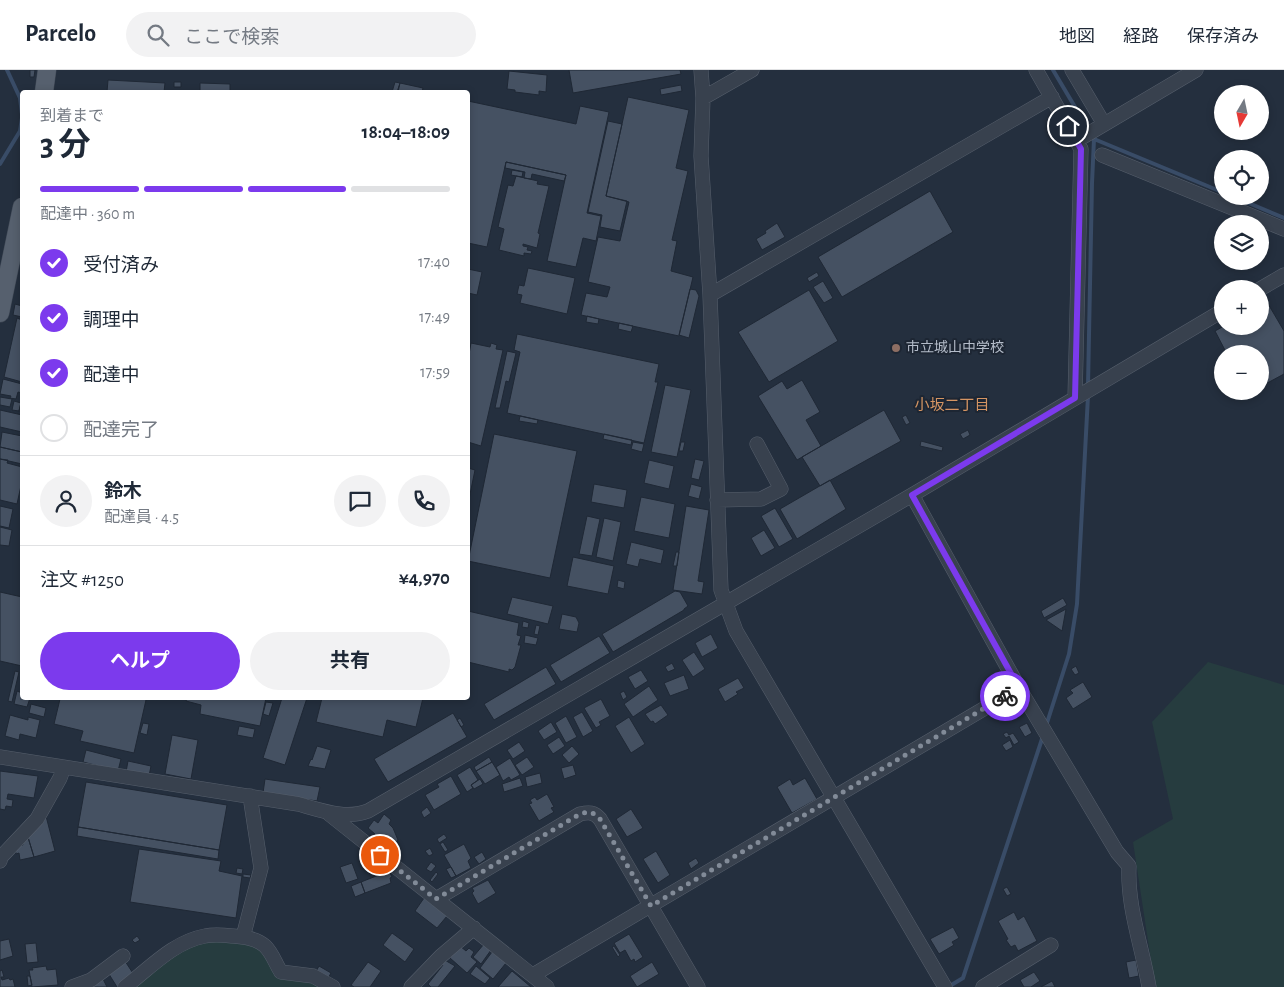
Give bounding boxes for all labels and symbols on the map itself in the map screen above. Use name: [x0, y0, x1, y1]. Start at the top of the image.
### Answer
north arrow: [1214, 85, 1269, 140]
pin: [1047, 105, 1089, 147]
place label: 市立城山中学校: [906, 340, 1004, 355]
marker: 市立城山中学校: [890, 342, 902, 354]
district label: 小坂二丁目: [914, 397, 990, 413]
courier: [980, 671, 1030, 721]
pin: [359, 834, 401, 876]

